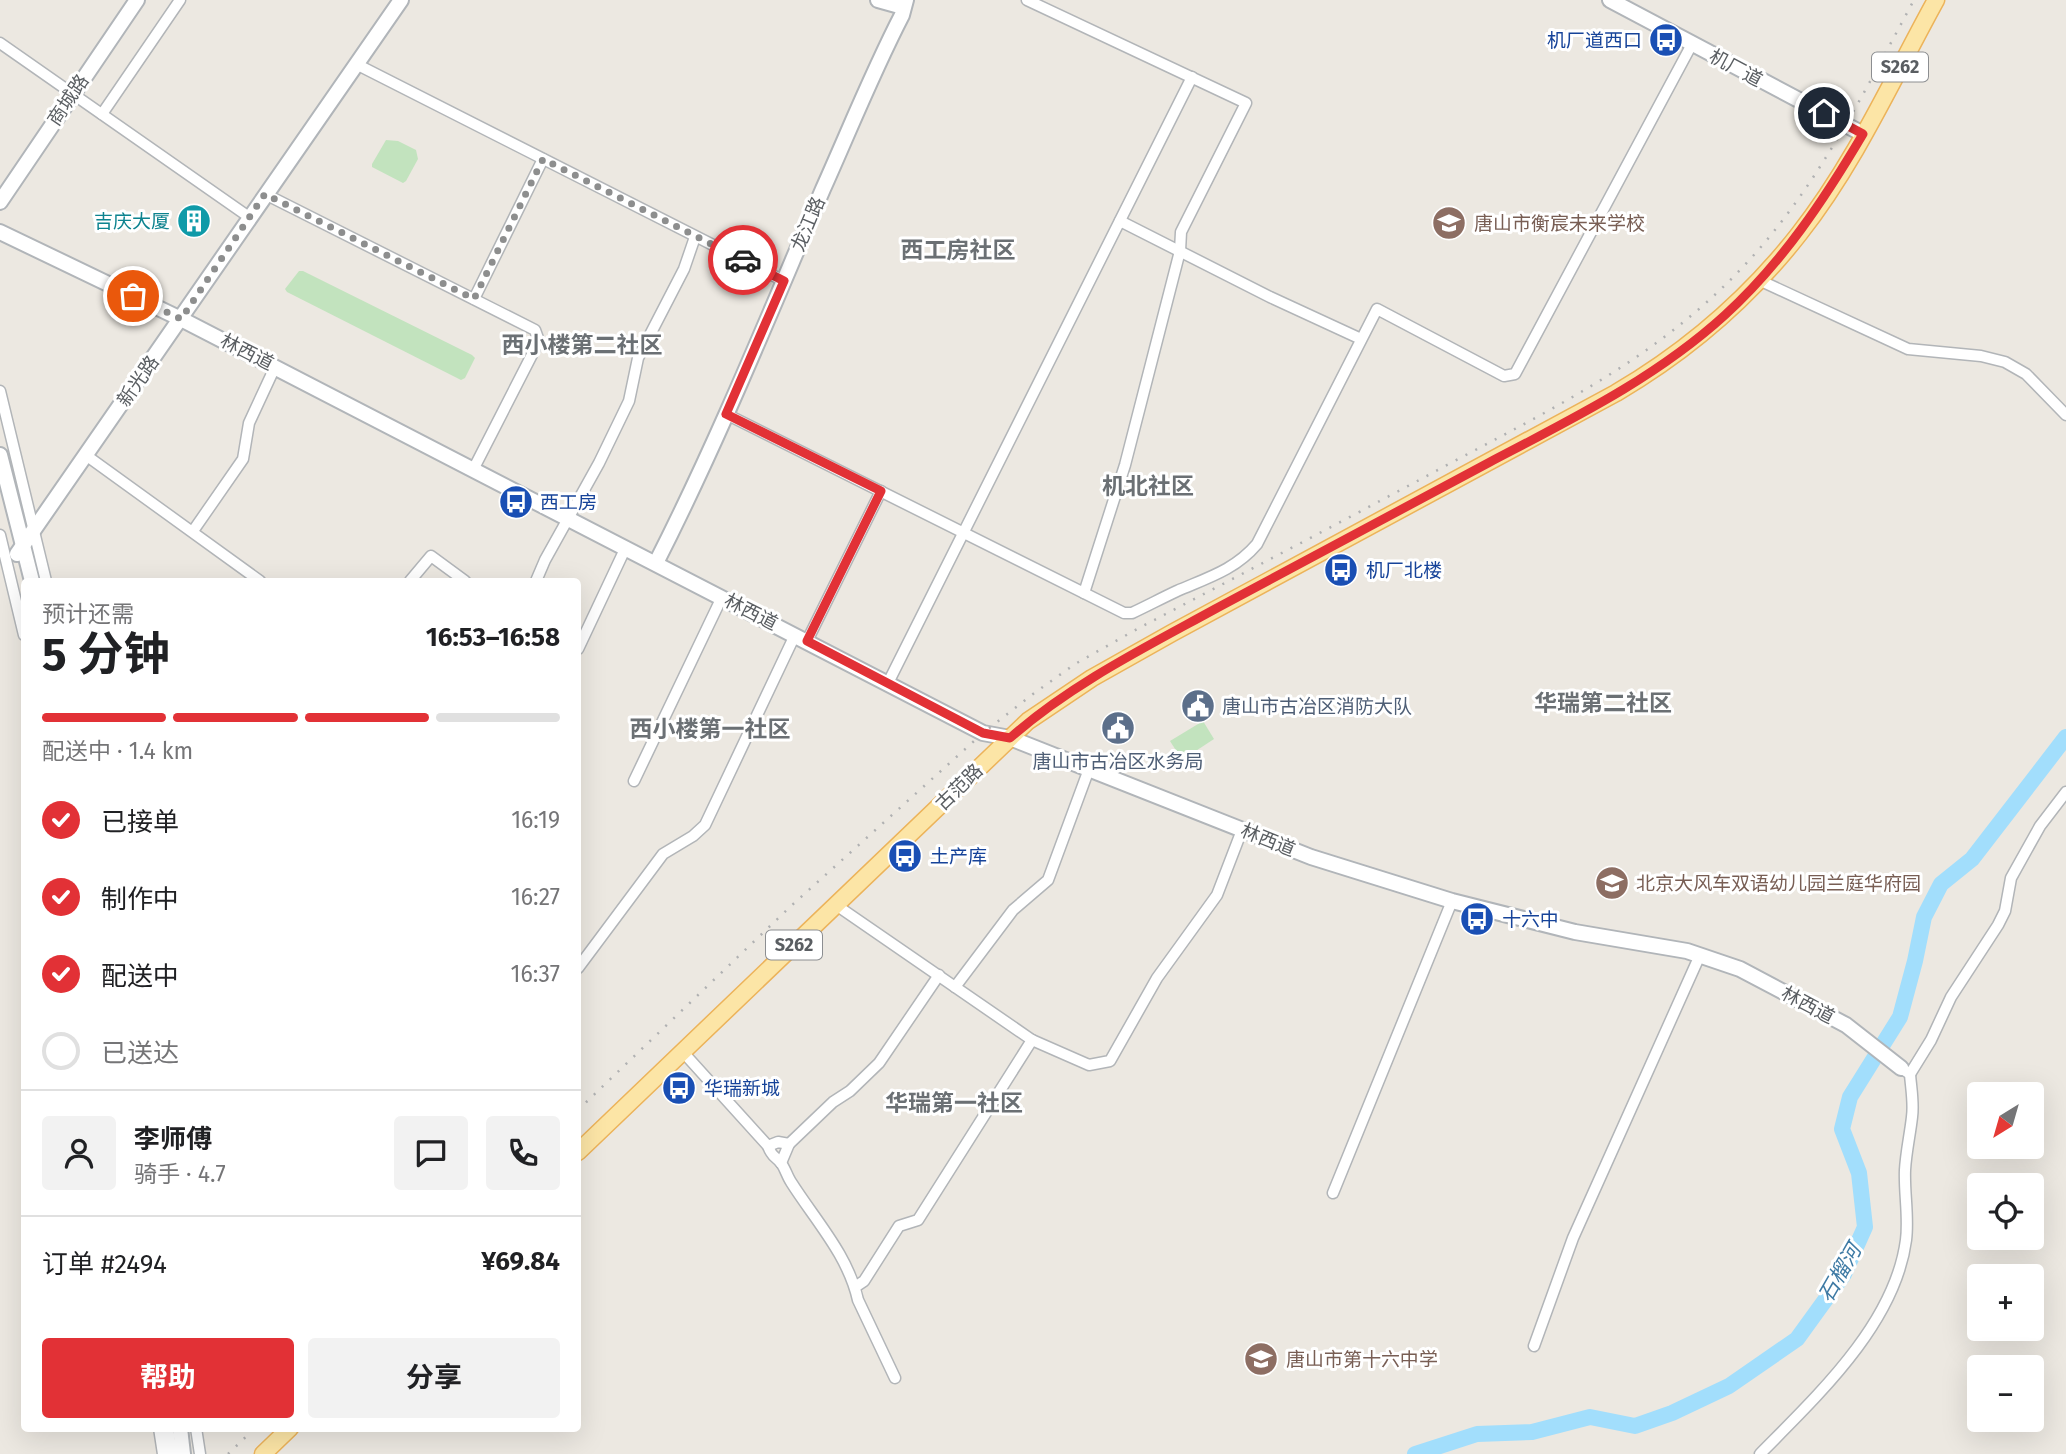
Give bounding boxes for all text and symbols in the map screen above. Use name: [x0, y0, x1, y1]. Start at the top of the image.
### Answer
bus stop icon: 机厂道西口: [1647, 21, 1685, 59]
place label: 机厂道西口: [1547, 29, 1642, 52]
street label: 机厂道: [1705, 44, 1767, 92]
road number: S262: [1872, 52, 1928, 82]
street label: 商城路: [43, 70, 93, 130]
pin: [1794, 83, 1854, 143]
icon: home: [1805, 94, 1843, 132]
street label: 龙江路: [786, 193, 830, 255]
building icon: 吉庆大厦: [175, 202, 213, 240]
school or university icon: 唐山市衡宸未来学校: [1430, 204, 1468, 242]
place label: 吉庆大厦: [94, 210, 170, 233]
place label: 唐山市衡宸未来学校: [1474, 212, 1645, 235]
courier: [708, 225, 778, 295]
district label: 西工房社区: [901, 236, 1016, 264]
icon: car: [724, 241, 762, 279]
pin: [103, 266, 163, 326]
icon: bag: [114, 277, 152, 315]
street label: 林西道: [216, 329, 278, 375]
district label: 西小楼第二社区: [502, 331, 663, 359]
street label: 新光路: [112, 351, 164, 411]
district label: 机北社区: [1102, 472, 1194, 500]
bus stop icon: 西工房: [497, 483, 535, 521]
place label: 西工房: [540, 491, 597, 514]
bus stop icon: 机厂北楼: [1322, 551, 1360, 589]
place label: 机厂北楼: [1366, 559, 1442, 582]
street label: 林西道: [720, 589, 782, 635]
text: 预计还需: [42, 600, 134, 628]
text: 16:53–16:58: [426, 622, 560, 653]
text: 5 分钟: [42, 627, 170, 682]
public building icon: 唐山市古冶区消防大队: [1179, 687, 1217, 725]
district label: 华瑞第二社区: [1534, 689, 1672, 717]
place label: 唐山市古冶区消防大队: [1222, 695, 1412, 718]
public building icon: 唐山市古冶区水务局: [1099, 709, 1137, 747]
district label: 西小楼第一社区: [630, 715, 791, 743]
text: 配送中 · 1.4 km: [42, 737, 193, 765]
place label: 唐山市古冶区水务局: [1032, 750, 1204, 773]
street label: 古范路: [931, 759, 987, 815]
icon: check: [42, 801, 80, 839]
text: 16:19: [511, 806, 560, 834]
text: 已接单: [101, 807, 179, 838]
street label: 林西道: [1237, 819, 1299, 861]
bus stop icon: 土产库: [886, 837, 924, 875]
place label: 土产库: [930, 845, 987, 868]
school or university icon: 北京大风车双语幼儿园兰庭华府园: [1593, 864, 1631, 902]
place label: 北京大风车双语幼儿园兰庭华府园: [1636, 872, 1921, 895]
icon: check: [42, 878, 80, 916]
text: 16:27: [511, 883, 560, 911]
text: 制作中: [101, 884, 179, 915]
bus stop icon: 十六中: [1458, 900, 1496, 938]
place label: 十六中: [1502, 908, 1559, 931]
road number: S262: [766, 930, 822, 960]
icon: check: [42, 955, 80, 993]
text: 16:37: [510, 960, 560, 988]
text: 配送中: [101, 961, 179, 992]
street label: 林西道: [1777, 981, 1839, 1029]
text: 已送达: [101, 1038, 179, 1069]
bus stop icon: 华瑞新城: [660, 1069, 698, 1107]
place label: 华瑞新城: [704, 1077, 780, 1100]
north arrow: [1967, 1082, 2044, 1158]
map controls: [1967, 1082, 2044, 1432]
district label: 华瑞第一社区: [885, 1089, 1023, 1117]
button: person: [42, 1116, 116, 1190]
button: chat: [394, 1116, 468, 1190]
button: phone: [486, 1116, 560, 1190]
text: 李师傅: [134, 1124, 212, 1155]
text: 骑手 · 4.7: [134, 1160, 226, 1188]
button: locate: [1967, 1173, 2044, 1250]
water label: 石榴河: [1813, 1236, 1869, 1307]
text: ¥69.84: [481, 1246, 560, 1277]
text: 订单 #2494: [42, 1249, 167, 1280]
button: +: [1967, 1264, 2044, 1341]
button: 帮助: [42, 1338, 294, 1418]
button: 分享: [308, 1338, 560, 1418]
school or university icon: 唐山市第十六中学: [1242, 1340, 1280, 1378]
place label: 唐山市第十六中学: [1286, 1348, 1438, 1371]
button: −: [1967, 1355, 2044, 1432]

